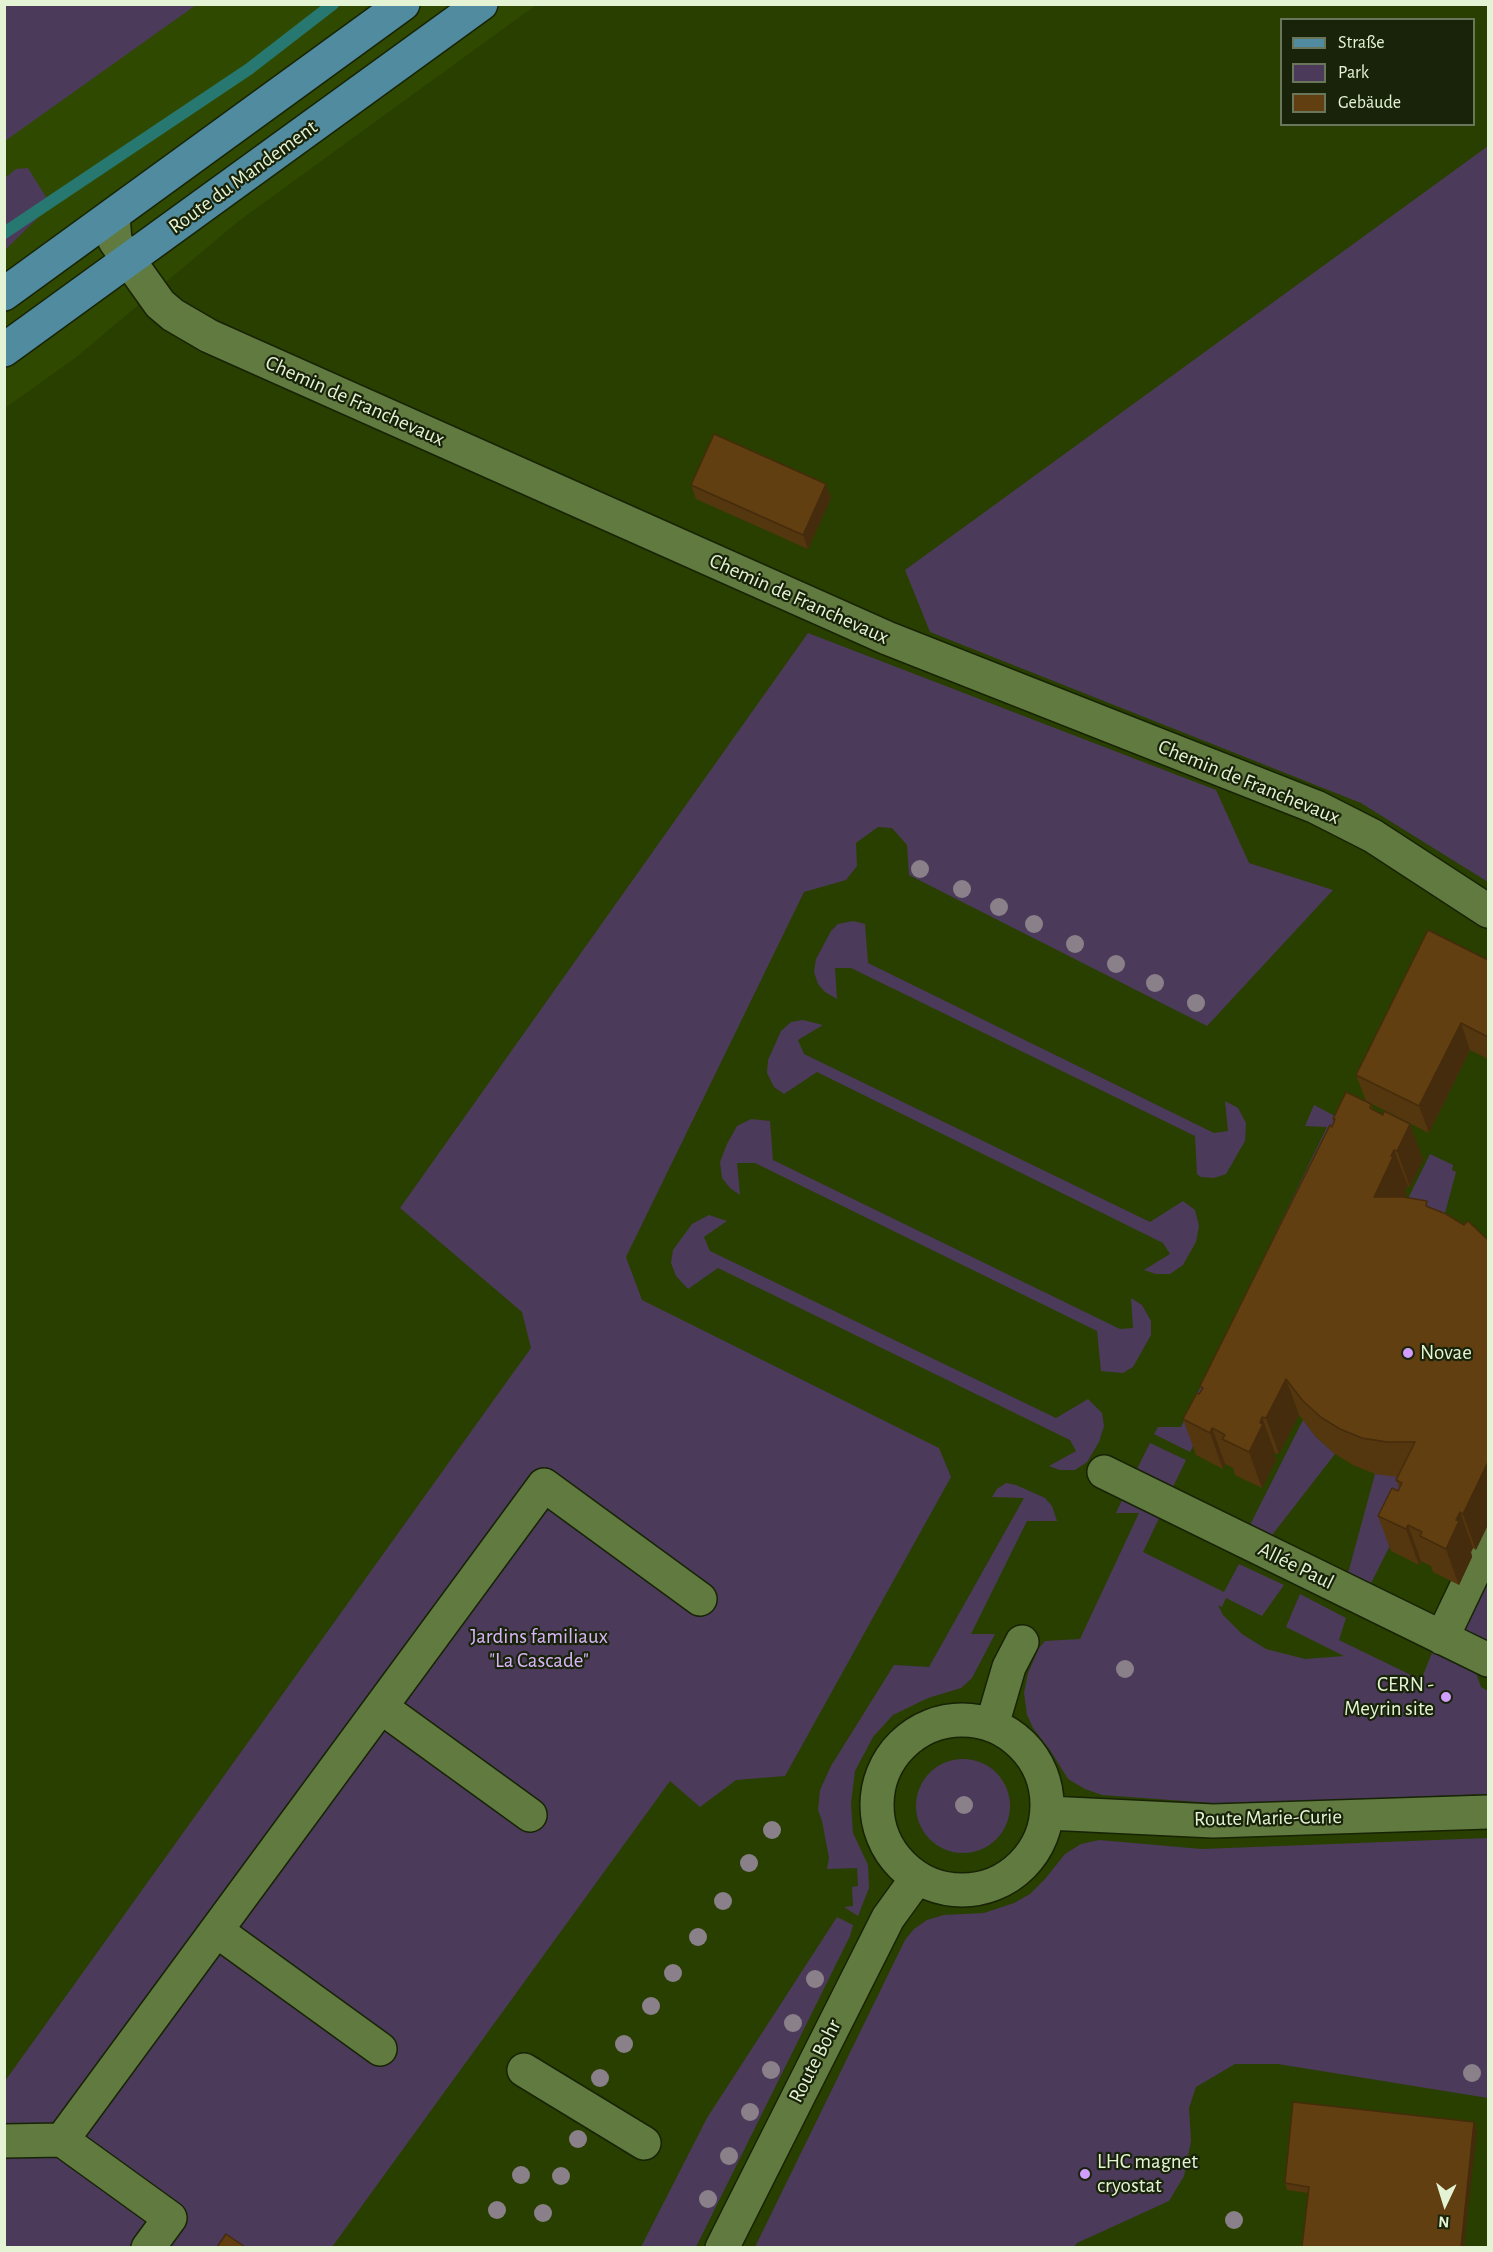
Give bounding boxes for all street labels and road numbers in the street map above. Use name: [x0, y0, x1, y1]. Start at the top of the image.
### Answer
street label: Route du Mandement: [164, 115, 322, 239]
street label: Chemin de Franchevaux: [261, 350, 449, 452]
street label: Chemin de Franchevaux: [705, 548, 893, 650]
street label: Chemin de Franchevaux: [1154, 734, 1344, 830]
street label: Allée Paul: [1254, 1537, 1338, 1595]
street label: Route Marie-Curie: [1194, 1804, 1342, 1832]
street label: Route Bohr: [783, 2015, 847, 2107]

